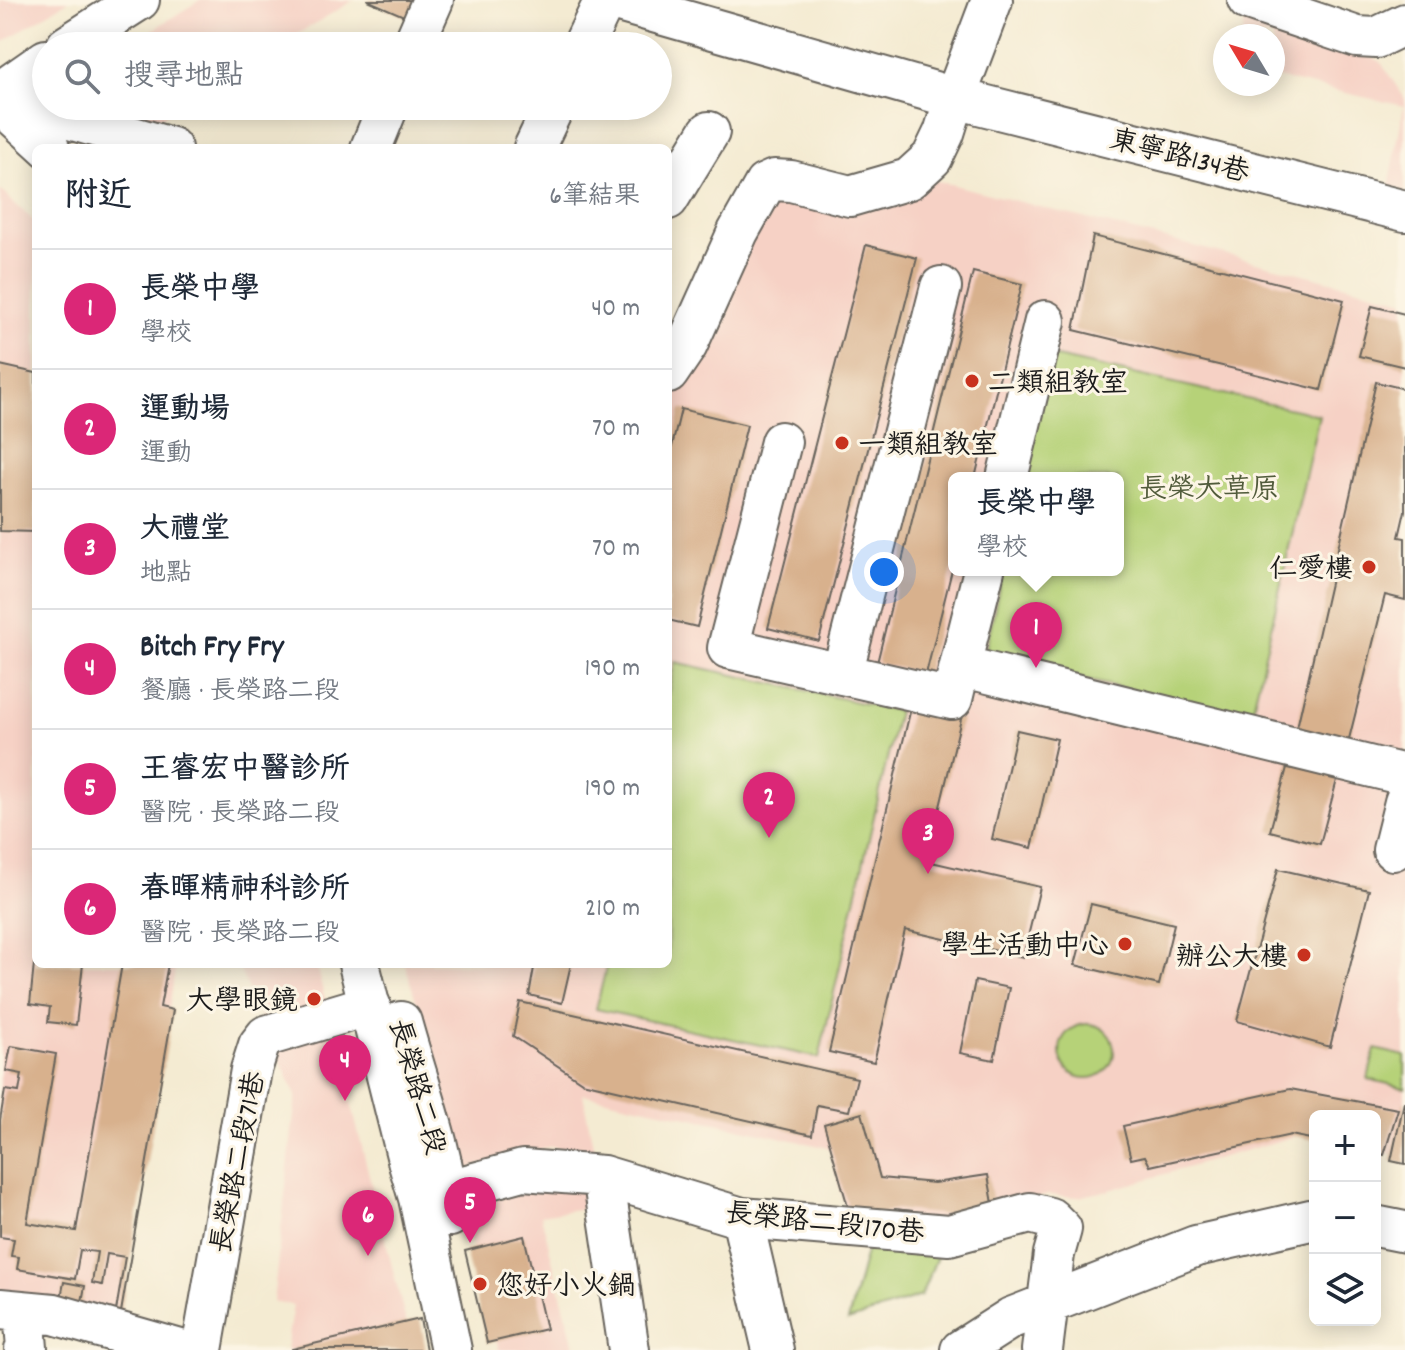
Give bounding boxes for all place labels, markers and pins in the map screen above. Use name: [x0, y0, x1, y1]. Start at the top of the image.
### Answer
place label: 二類組教室: [988, 366, 1128, 406]
marker: 二類組教室: [963, 372, 981, 390]
place label: 一類組教室: [858, 428, 998, 468]
marker: 一類組教室: [833, 434, 851, 452]
place label: 仁愛樓: [1269, 552, 1353, 592]
marker: 仁愛樓: [1360, 558, 1378, 576]
pin: 1: [1010, 602, 1062, 668]
pin: 2: [743, 772, 795, 838]
pin: 3: [902, 808, 954, 874]
place label: 學生活動中心: [941, 929, 1109, 969]
marker: 學生活動中心: [1116, 935, 1134, 953]
place label: 辦公大樓: [1176, 940, 1288, 980]
marker: 辦公大樓: [1295, 946, 1313, 964]
place label: 大學眼鏡: [186, 984, 298, 1024]
marker: 大學眼鏡: [305, 990, 323, 1008]
pin: 4: [319, 1035, 371, 1101]
pin: 5: [444, 1177, 496, 1243]
pin: 6: [342, 1190, 394, 1256]
place label: 您好小火鍋: [496, 1269, 636, 1309]
marker: 您好小火鍋: [471, 1275, 489, 1293]

